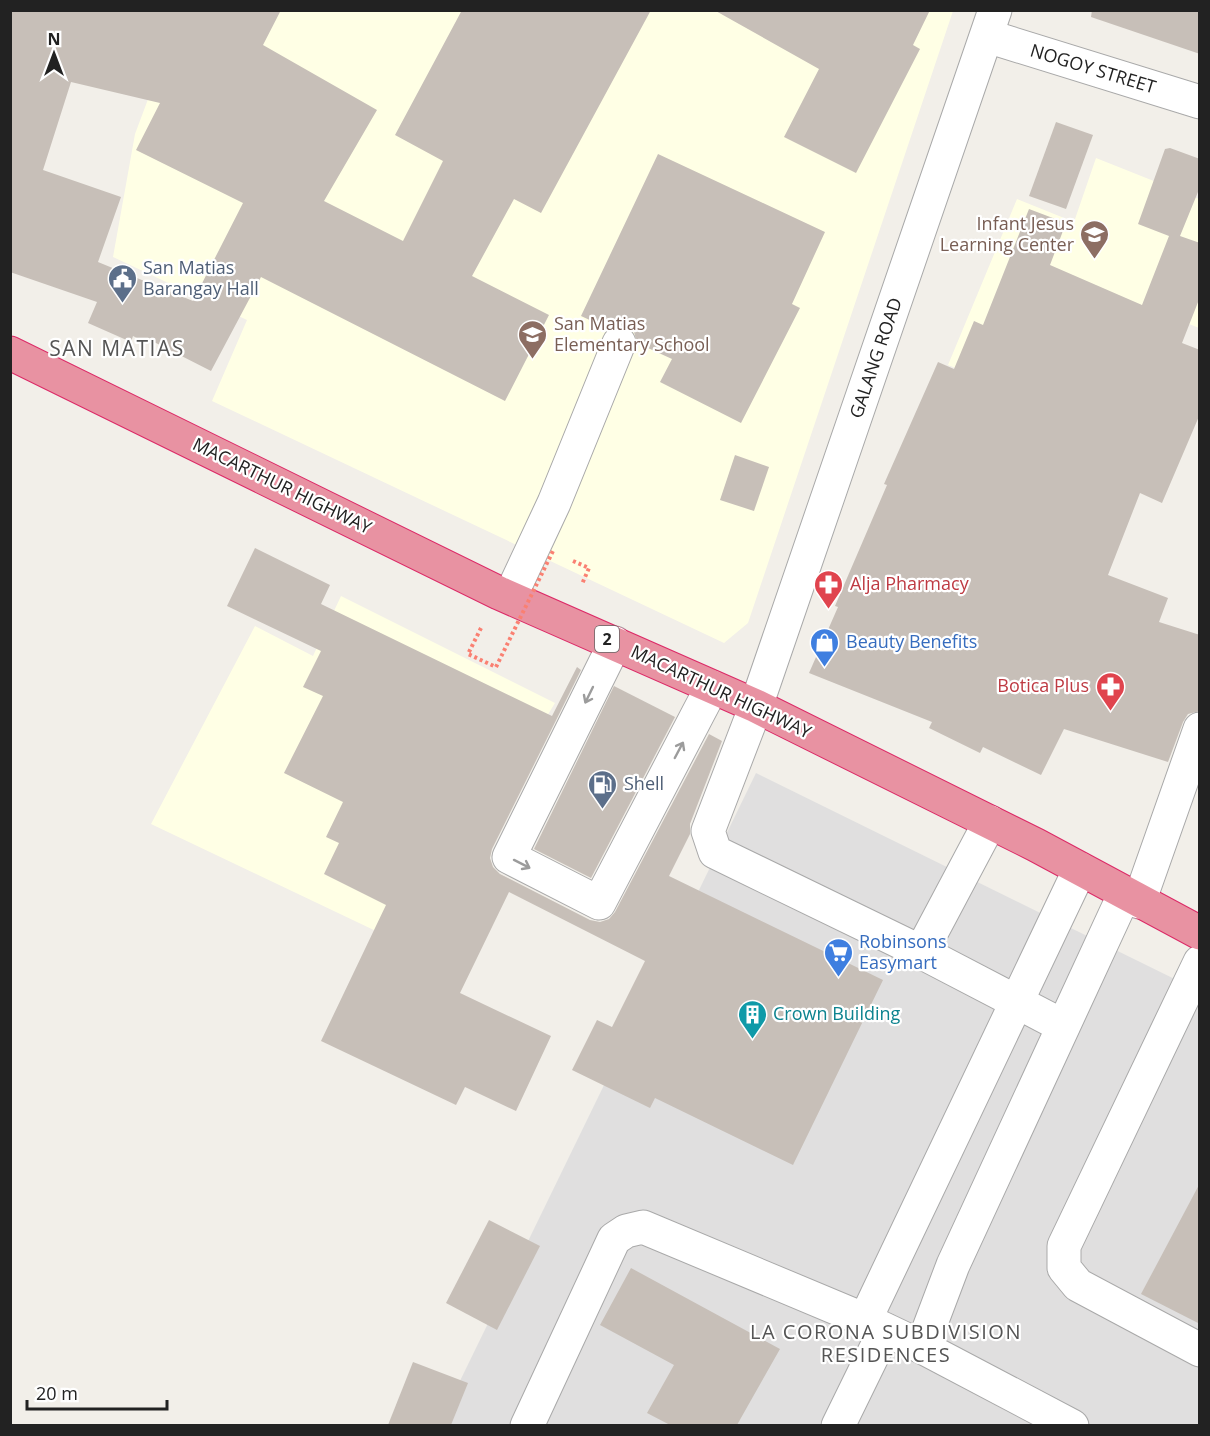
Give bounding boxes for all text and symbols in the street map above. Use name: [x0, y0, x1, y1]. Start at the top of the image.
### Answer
north arrow: [24, 24, 84, 84]
text: N: [47, 28, 61, 50]
street label: NOGOY STREET: [1028, 38, 1159, 99]
place label: Infant Jesus Learning Center: [940, 211, 1075, 256]
school or university icon: Infant Jesus Learning Center: [1079, 218, 1111, 260]
place label: San Matias Barangay Hall: [143, 255, 259, 300]
public building icon: San Matias Barangay Hall: [106, 262, 138, 304]
street label: GALANG ROAD: [843, 294, 907, 421]
place label: San Matias Elementary School: [554, 311, 710, 356]
school or university icon: San Matias Elementary School: [517, 318, 549, 360]
district label: SAN MATIAS: [49, 334, 185, 362]
street label: MACARTHUR HIGHWAY: [189, 431, 377, 539]
pharmacy icon: Alja Pharmacy: [813, 568, 845, 610]
place label: Alja Pharmacy: [850, 571, 970, 595]
road number: 2: [595, 626, 619, 652]
shop icon: Beauty Benefits: [809, 626, 841, 668]
place label: Beauty Benefits: [846, 629, 977, 653]
street label: MACARTHUR HIGHWAY: [627, 639, 816, 744]
pharmacy icon: Botica Plus: [1094, 670, 1126, 712]
place label: Botica Plus: [997, 673, 1089, 697]
one-way arrow: [583, 686, 594, 704]
one-way arrow: [673, 742, 685, 760]
fuel station icon: Shell: [587, 768, 619, 810]
place label: Shell: [624, 771, 664, 795]
one-way arrow: [513, 858, 531, 870]
place label: Robinsons Easymart: [859, 929, 947, 974]
supermarket icon: Robinsons Easymart: [822, 936, 854, 978]
building icon: Crown Building: [736, 998, 768, 1040]
place label: Crown Building: [773, 1001, 901, 1025]
district label: LA CORONA SUBDIVISION RESIDENCES: [750, 1318, 1022, 1368]
scale bar: [27, 1373, 166, 1411]
text: 20 m: [36, 1381, 78, 1405]

